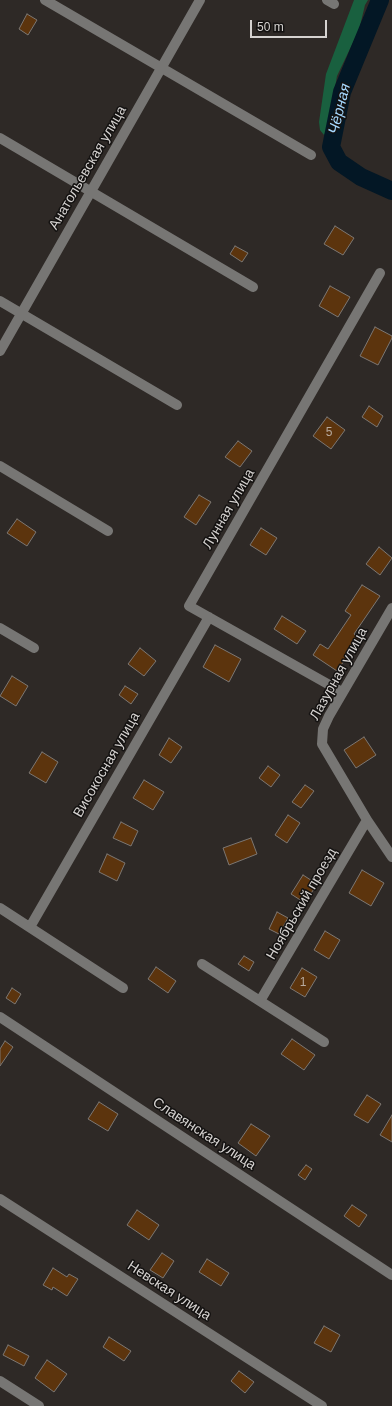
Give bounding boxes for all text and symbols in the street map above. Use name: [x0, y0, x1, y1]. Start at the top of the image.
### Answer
scale bar: [252, 12, 329, 38]
text: 50 m: [257, 20, 284, 34]
water label: Чёрная: [325, 82, 355, 136]
street label: Анатольевская улица: [46, 103, 130, 233]
house number: 5: [326, 426, 332, 440]
street label: Лунная улица: [199, 466, 259, 552]
street label: Лазурная улица: [307, 625, 371, 723]
street label: Високосная улица: [70, 709, 144, 821]
street label: Ноябрьский проезд: [263, 845, 341, 963]
house number: 1: [300, 976, 306, 990]
street label: Славянская улица: [149, 1094, 259, 1174]
street label: Невская улица: [124, 1258, 214, 1324]

